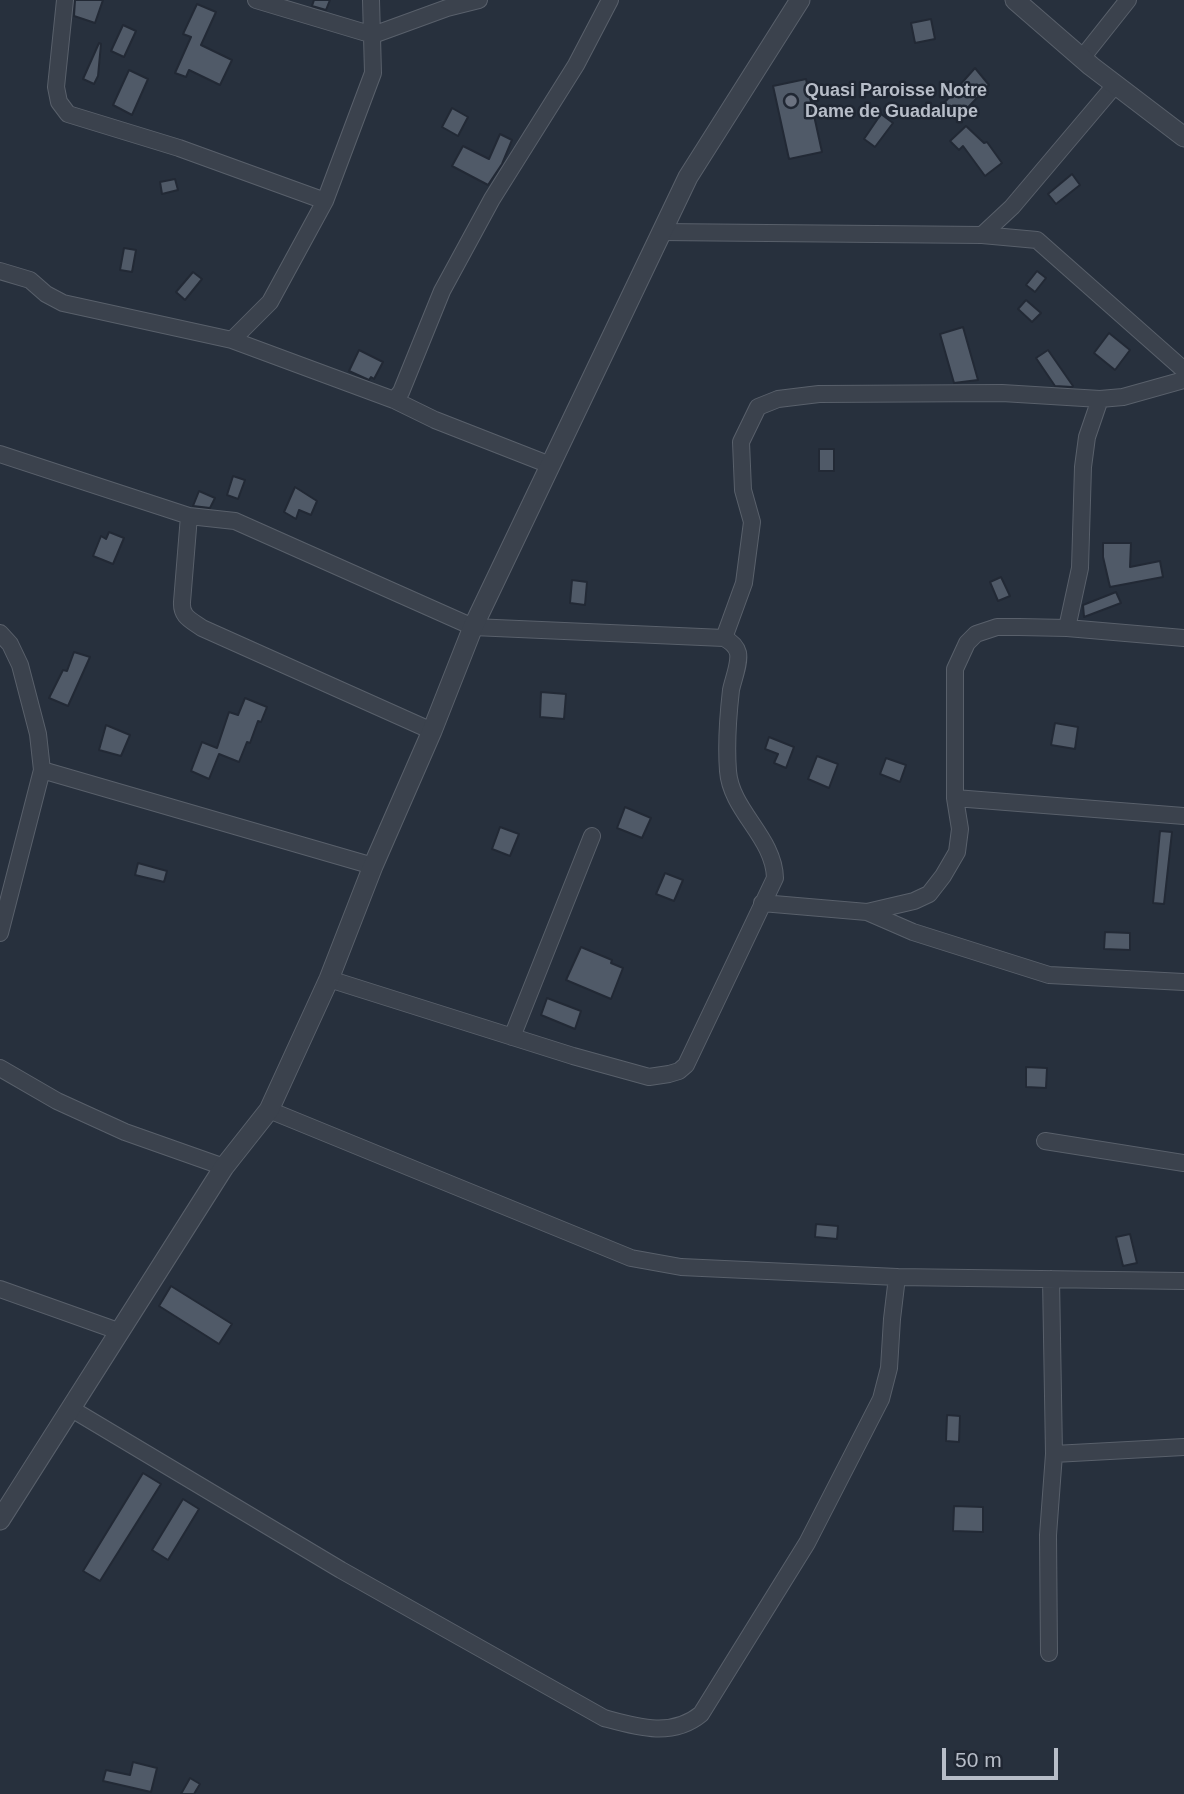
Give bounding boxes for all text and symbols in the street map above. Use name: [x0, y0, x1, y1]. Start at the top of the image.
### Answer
place label: Quasi Paroisse Notre Dame de Guadalupe: [805, 80, 987, 122]
marker: Quasi Paroisse Notre Dame de Guadalupe: [783, 93, 799, 109]
scale bar: [946, 1734, 1062, 1778]
text: 50 m: [955, 1748, 1002, 1771]

